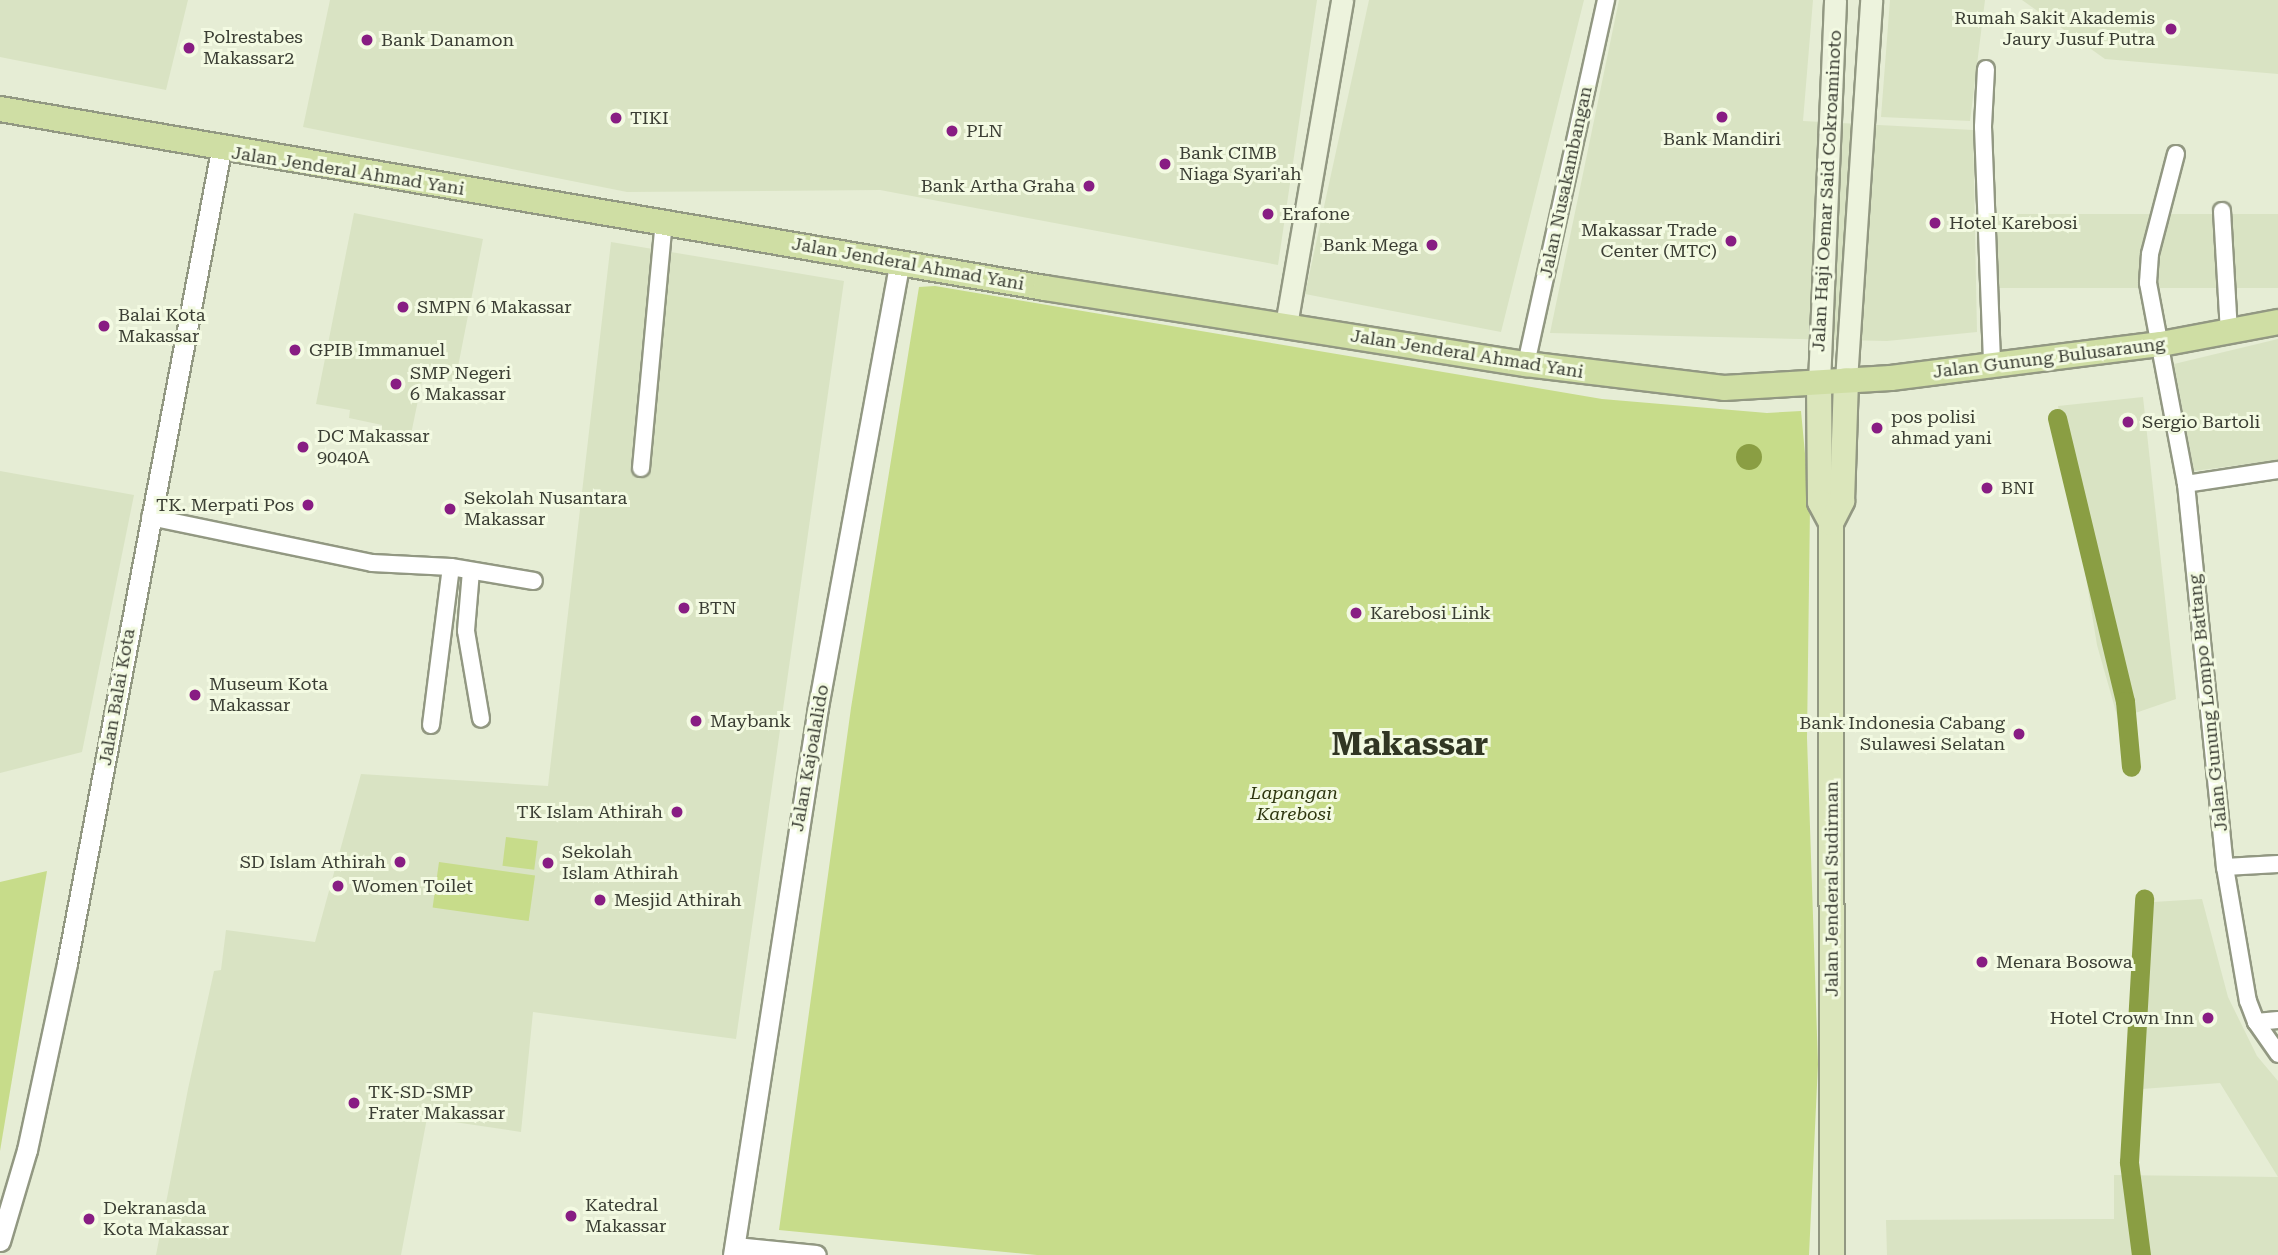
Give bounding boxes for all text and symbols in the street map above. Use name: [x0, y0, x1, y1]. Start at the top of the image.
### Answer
place label: Rumah Sakit Akademis Jaury Jusuf Putra: [1954, 8, 2155, 50]
marker: Rumah Sakit Akademis Jaury Jusuf Putra: [2161, 19, 2181, 39]
place label: Polrestabes Makassar2: [203, 27, 303, 70]
place label: Bank Danamon: [381, 29, 514, 51]
street label: Jalan Haji Oemar Said Cokroaminoto: [1808, 30, 1846, 352]
marker: Bank Danamon: [359, 32, 375, 48]
marker: Polrestabes Makassar2: [181, 40, 197, 56]
street label: Jalan Nusakambangan: [1535, 84, 1597, 280]
place label: TIKI: [630, 107, 669, 129]
marker: Bank Mandiri: [1714, 109, 1730, 125]
marker: TIKI: [608, 110, 624, 126]
place label: PLN: [966, 120, 1003, 142]
marker: PLN: [944, 123, 960, 139]
place label: Bank Mandiri: [1663, 128, 1781, 150]
street label: Jalan Jenderal Ahmad Yani: [230, 142, 466, 200]
place label: Bank CIMB Niaga Syari'ah: [1179, 143, 1302, 186]
marker: Bank CIMB Niaga Syari'ah: [1157, 156, 1173, 172]
place label: Bank Artha Graha: [921, 175, 1075, 197]
marker: Bank Artha Graha: [1081, 178, 1097, 194]
place label: Erafone: [1282, 203, 1350, 225]
marker: Erafone: [1260, 206, 1276, 222]
place label: Hotel Karebosi: [1949, 212, 2078, 234]
marker: Hotel Karebosi: [1927, 215, 1943, 231]
place label: Makassar Trade Center (MTC): [1581, 220, 1717, 262]
street label: Jalan Jenderal Ahmad Yani: [790, 233, 1026, 295]
marker: Makassar Trade Center (MTC): [1723, 233, 1739, 249]
place label: Bank Mega: [1323, 234, 1418, 256]
marker: Bank Mega: [1424, 237, 1440, 253]
place label: SMPN 6 Makassar: [417, 296, 572, 318]
marker: SMPN 6 Makassar: [395, 299, 411, 315]
place label: Balai Kota Makassar: [118, 305, 205, 348]
marker: Balai Kota Makassar: [96, 318, 112, 334]
street label: Jalan Jenderal Ahmad Yani: [1349, 325, 1585, 383]
street label: Jalan Gunung Bulusaraung: [1932, 333, 2166, 383]
place label: GPIB Immanuel: [309, 339, 445, 361]
marker: GPIB Immanuel: [287, 342, 303, 358]
place label: SMP Negeri 6 Makassar: [410, 363, 511, 406]
marker: SMP Negeri 6 Makassar: [388, 376, 404, 392]
place label: pos polisi ahmad yani: [1891, 407, 1992, 450]
place label: Sergio Bartoli: [2142, 411, 2260, 433]
marker: Sergio Bartoli: [2120, 414, 2136, 430]
marker: pos polisi ahmad yani: [1869, 420, 1885, 436]
place label: DC Makassar 9040A: [317, 426, 430, 468]
marker: DC Makassar 9040A: [295, 439, 311, 455]
place label: BNI: [2001, 477, 2034, 499]
marker: BNI: [1979, 480, 1995, 496]
place label: Sekolah Nusantara Makassar: [464, 488, 627, 530]
place label: TK. Merpati Pos: [156, 494, 294, 516]
marker: TK. Merpati Pos: [300, 497, 316, 513]
marker: Sekolah Nusantara Makassar: [442, 501, 458, 517]
street label: Jalan Gunung Lompo Battang: [2184, 573, 2232, 833]
place label: BTN: [698, 597, 736, 619]
marker: BTN: [676, 600, 692, 616]
place label: Karebosi Link: [1370, 602, 1491, 624]
marker: Karebosi Link: [1348, 605, 1364, 621]
street label: Jalan Balai Kota: [94, 627, 140, 767]
place label: Museum Kota Makassar: [209, 674, 328, 716]
street label: Jalan Kajoalalido: [786, 683, 834, 833]
marker: Museum Kota Makassar: [187, 687, 203, 703]
place label: Maybank: [710, 710, 791, 732]
marker: Maybank: [688, 713, 704, 729]
place label: Bank Indonesia Cabang Sulawesi Selatan: [1799, 713, 2005, 756]
district label: Makassar: [1332, 725, 1488, 763]
marker: Bank Indonesia Cabang Sulawesi Selatan: [2011, 726, 2027, 742]
street label: Jalan Jenderal Sudirman: [1821, 781, 1843, 997]
park label: Lapangan Karebosi: [1250, 783, 1338, 826]
place label: TK Islam Athirah: [517, 801, 663, 823]
marker: TK Islam Athirah: [669, 804, 685, 820]
place label: Sekolah Islam Athirah: [562, 842, 679, 884]
place label: SD Islam Athirah: [240, 851, 386, 873]
marker: SD Islam Athirah: [392, 854, 408, 870]
marker: Sekolah Islam Athirah: [540, 855, 556, 871]
place label: Women Toilet: [352, 875, 473, 897]
marker: Women Toilet: [330, 878, 346, 894]
place label: Mesjid Athirah: [614, 889, 742, 911]
marker: Mesjid Athirah: [592, 892, 608, 908]
place label: Menara Bosowa: [1996, 951, 2132, 973]
marker: Menara Bosowa: [1974, 954, 1990, 970]
place label: Hotel Crown Inn: [2050, 1007, 2194, 1029]
marker: Hotel Crown Inn: [2200, 1010, 2216, 1026]
place label: TK-SD-SMP Frater Makassar: [368, 1082, 505, 1124]
marker: TK-SD-SMP Frater Makassar: [346, 1095, 362, 1111]
place label: Katedral Makassar: [585, 1195, 666, 1238]
place label: Dekranasda Kota Makassar: [103, 1198, 229, 1240]
marker: Katedral Makassar: [563, 1208, 579, 1224]
marker: Dekranasda Kota Makassar: [81, 1211, 97, 1227]

